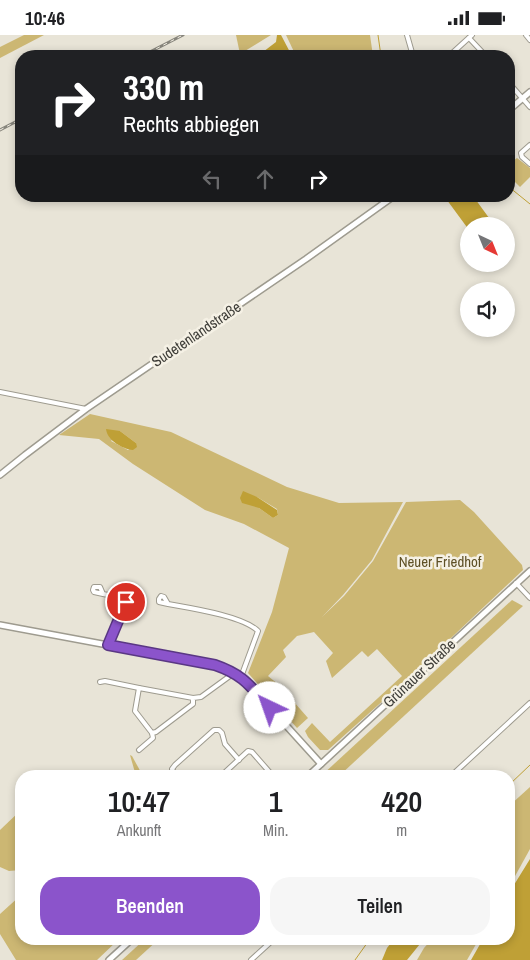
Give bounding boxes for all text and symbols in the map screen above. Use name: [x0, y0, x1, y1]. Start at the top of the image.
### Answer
text: 10:46: [25, 5, 65, 31]
text: 330 m: [123, 64, 204, 111]
icon: right: [40, 70, 105, 135]
text: Rechts abbiegen: [123, 109, 259, 139]
icon: left: [198, 165, 226, 193]
icon: ahead: [251, 165, 279, 193]
icon: right: [304, 165, 332, 193]
north arrow: [460, 217, 515, 273]
map controls: [460, 217, 515, 337]
button: sound: [460, 282, 515, 337]
street label: Sudetenlandstraße: [147, 296, 245, 372]
park label: Neuer Friedhof: [399, 551, 482, 572]
pin: [105, 581, 147, 623]
icon: arrive: [112, 588, 140, 616]
street label: Grünauer Straße: [378, 634, 460, 712]
position arrow: [243, 681, 295, 733]
text: 10:47: [108, 781, 170, 821]
text: 1: [269, 781, 283, 821]
text: 420: [381, 781, 422, 821]
text: Ankunft: [117, 819, 161, 841]
text: Min.: [263, 819, 288, 841]
text: m: [396, 819, 407, 841]
button: Beenden: [40, 877, 260, 935]
button: Teilen: [270, 877, 490, 935]

